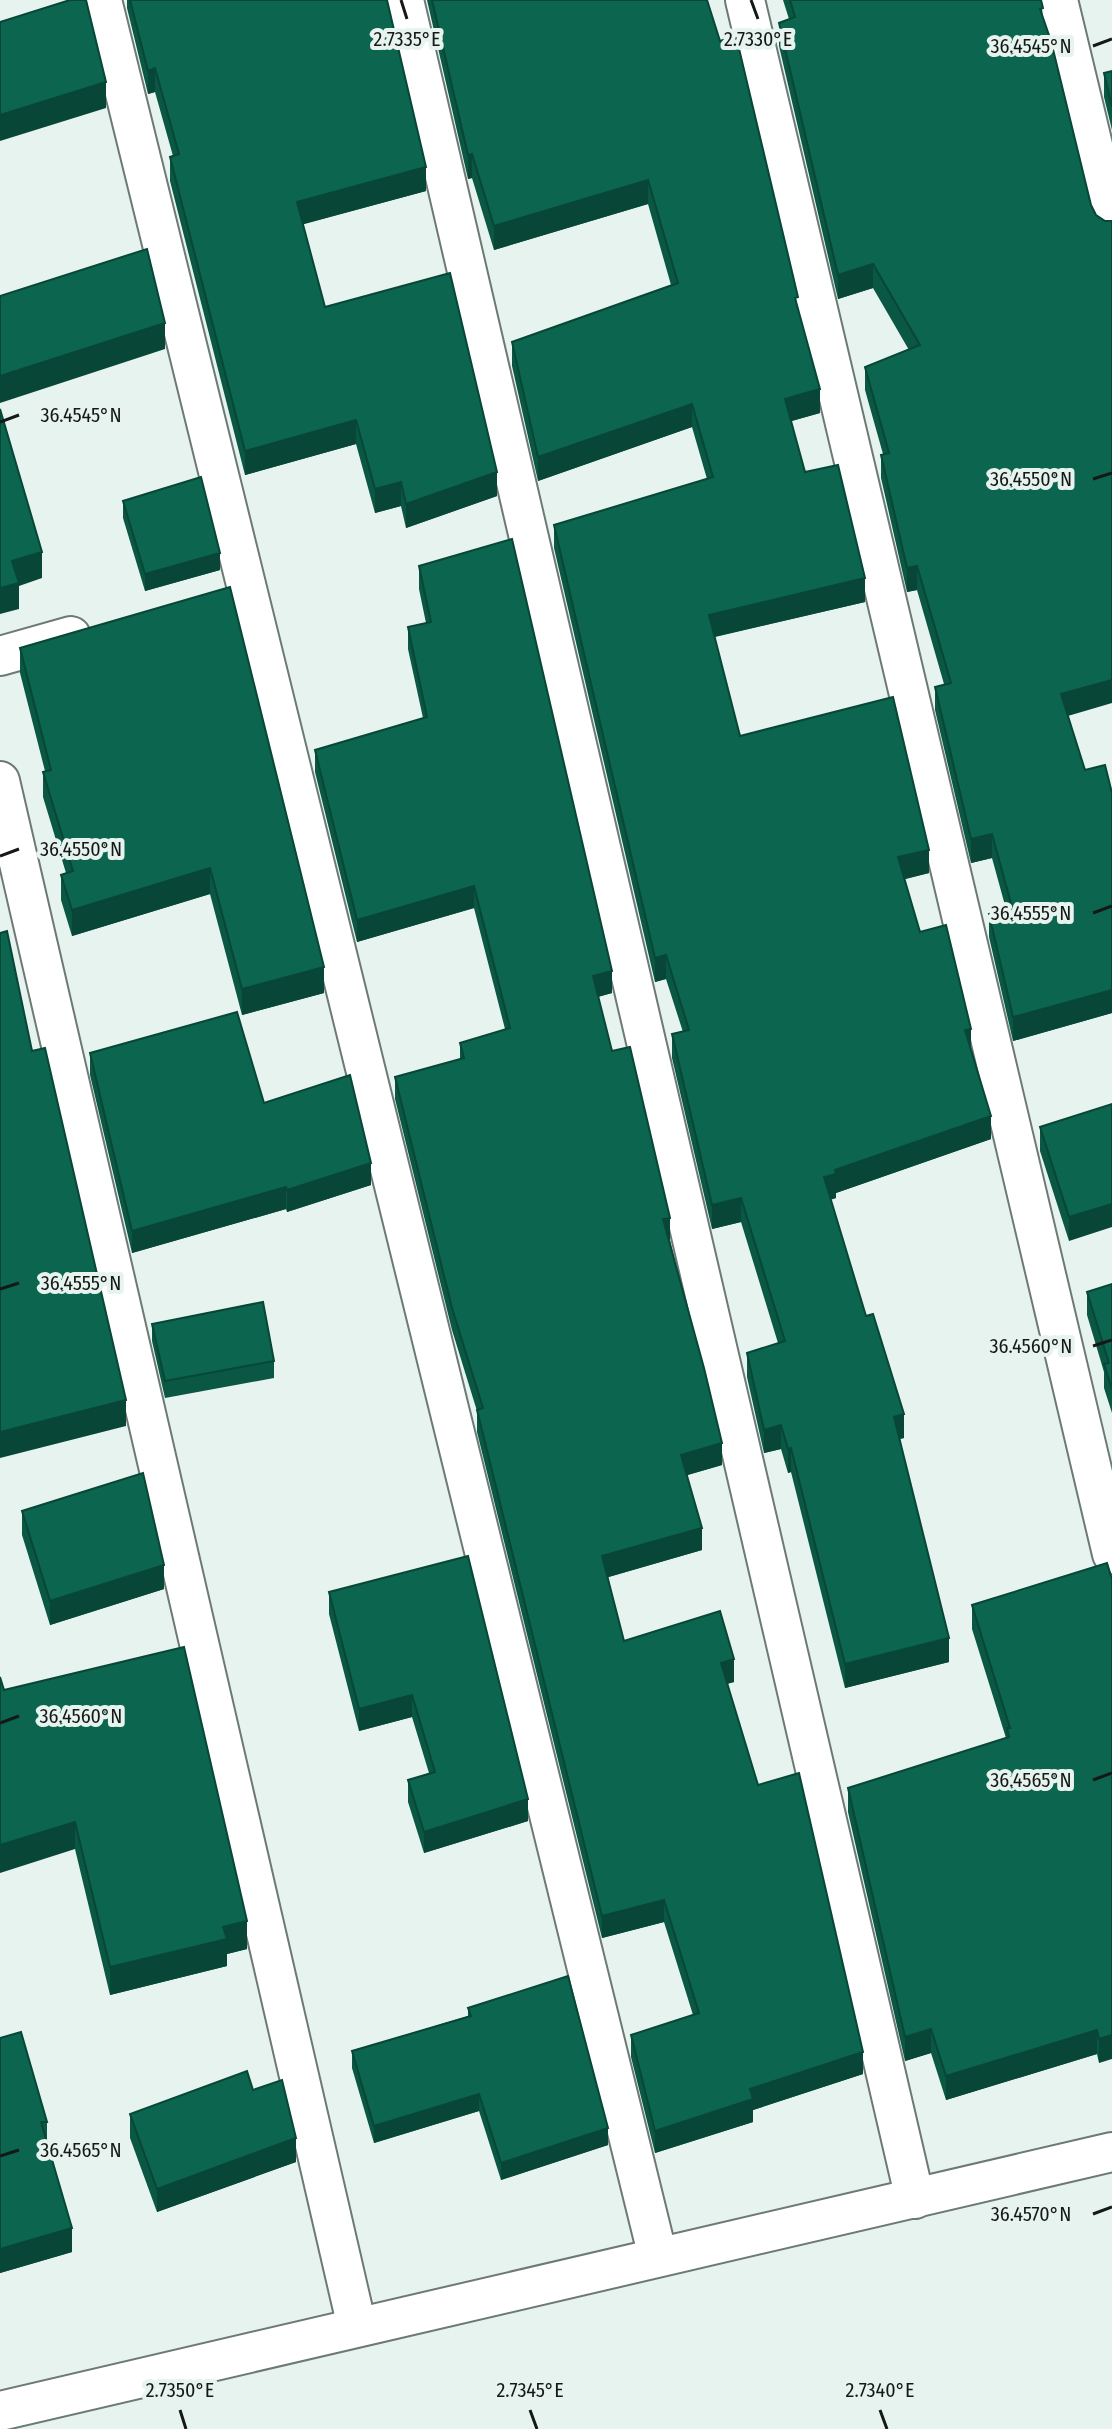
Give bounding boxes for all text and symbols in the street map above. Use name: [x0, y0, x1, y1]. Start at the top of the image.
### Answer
text: 2.7335°E: [374, 27, 440, 51]
text: 2.7330°E: [724, 27, 792, 51]
text: 36.4545°N: [990, 34, 1072, 58]
text: 36.4545°N: [40, 403, 122, 427]
text: 36.4550°N: [990, 467, 1072, 491]
text: 36.4550°N: [40, 837, 122, 861]
text: 36.4555°N: [991, 901, 1071, 925]
text: 36.4555°N: [41, 1271, 121, 1295]
text: 36.4560°N: [989, 1334, 1073, 1358]
text: 36.4560°N: [39, 1704, 123, 1728]
text: 36.4565°N: [990, 1768, 1072, 1792]
text: 36.4565°N: [40, 2138, 122, 2162]
text: 36.4570°N: [991, 2202, 1071, 2226]
text: 2.7350°E: [146, 2378, 214, 2402]
text: 2.7345°E: [496, 2378, 564, 2402]
text: 2.7340°E: [846, 2378, 914, 2402]

